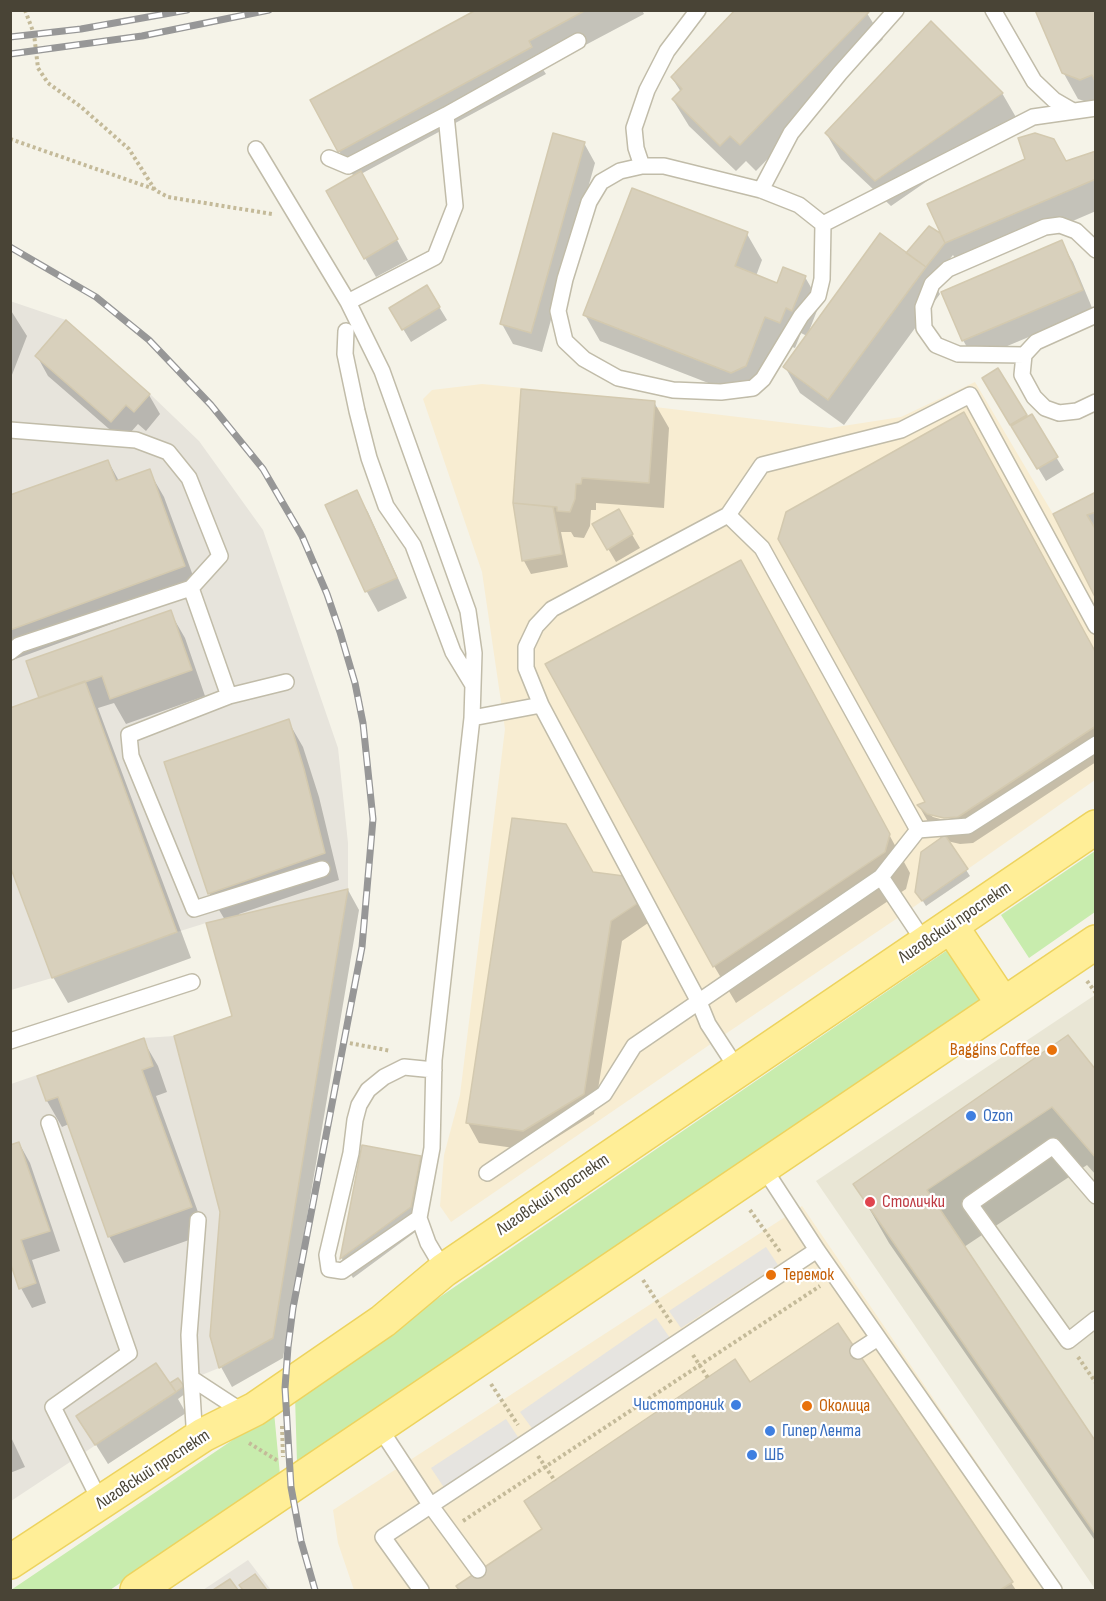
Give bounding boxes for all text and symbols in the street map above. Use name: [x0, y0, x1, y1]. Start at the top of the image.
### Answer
street label: Лиговский проспект: [894, 877, 1016, 969]
place label: Baggins Coffee: [950, 1039, 1040, 1061]
marker: Baggins Coffee: [1045, 1043, 1059, 1057]
place label: Ozon: [983, 1105, 1013, 1127]
marker: Ozon: [964, 1109, 978, 1123]
street label: Лиговский проспект: [492, 1149, 614, 1241]
place label: Столички: [882, 1191, 945, 1213]
marker: Столички: [863, 1195, 877, 1209]
place label: Теремок: [783, 1264, 834, 1286]
marker: Теремок: [764, 1268, 778, 1282]
place label: Чистотроник: [633, 1394, 724, 1416]
place label: Околица: [819, 1395, 870, 1417]
marker: Чистотроник: [729, 1398, 743, 1412]
marker: Околица: [800, 1399, 814, 1413]
place label: Гипер Лента: [782, 1420, 861, 1442]
marker: Гипер Лента: [763, 1424, 777, 1438]
street label: Лиговский проспект: [92, 1425, 214, 1515]
place label: ШБ: [764, 1444, 784, 1466]
marker: ШБ: [745, 1448, 759, 1462]

